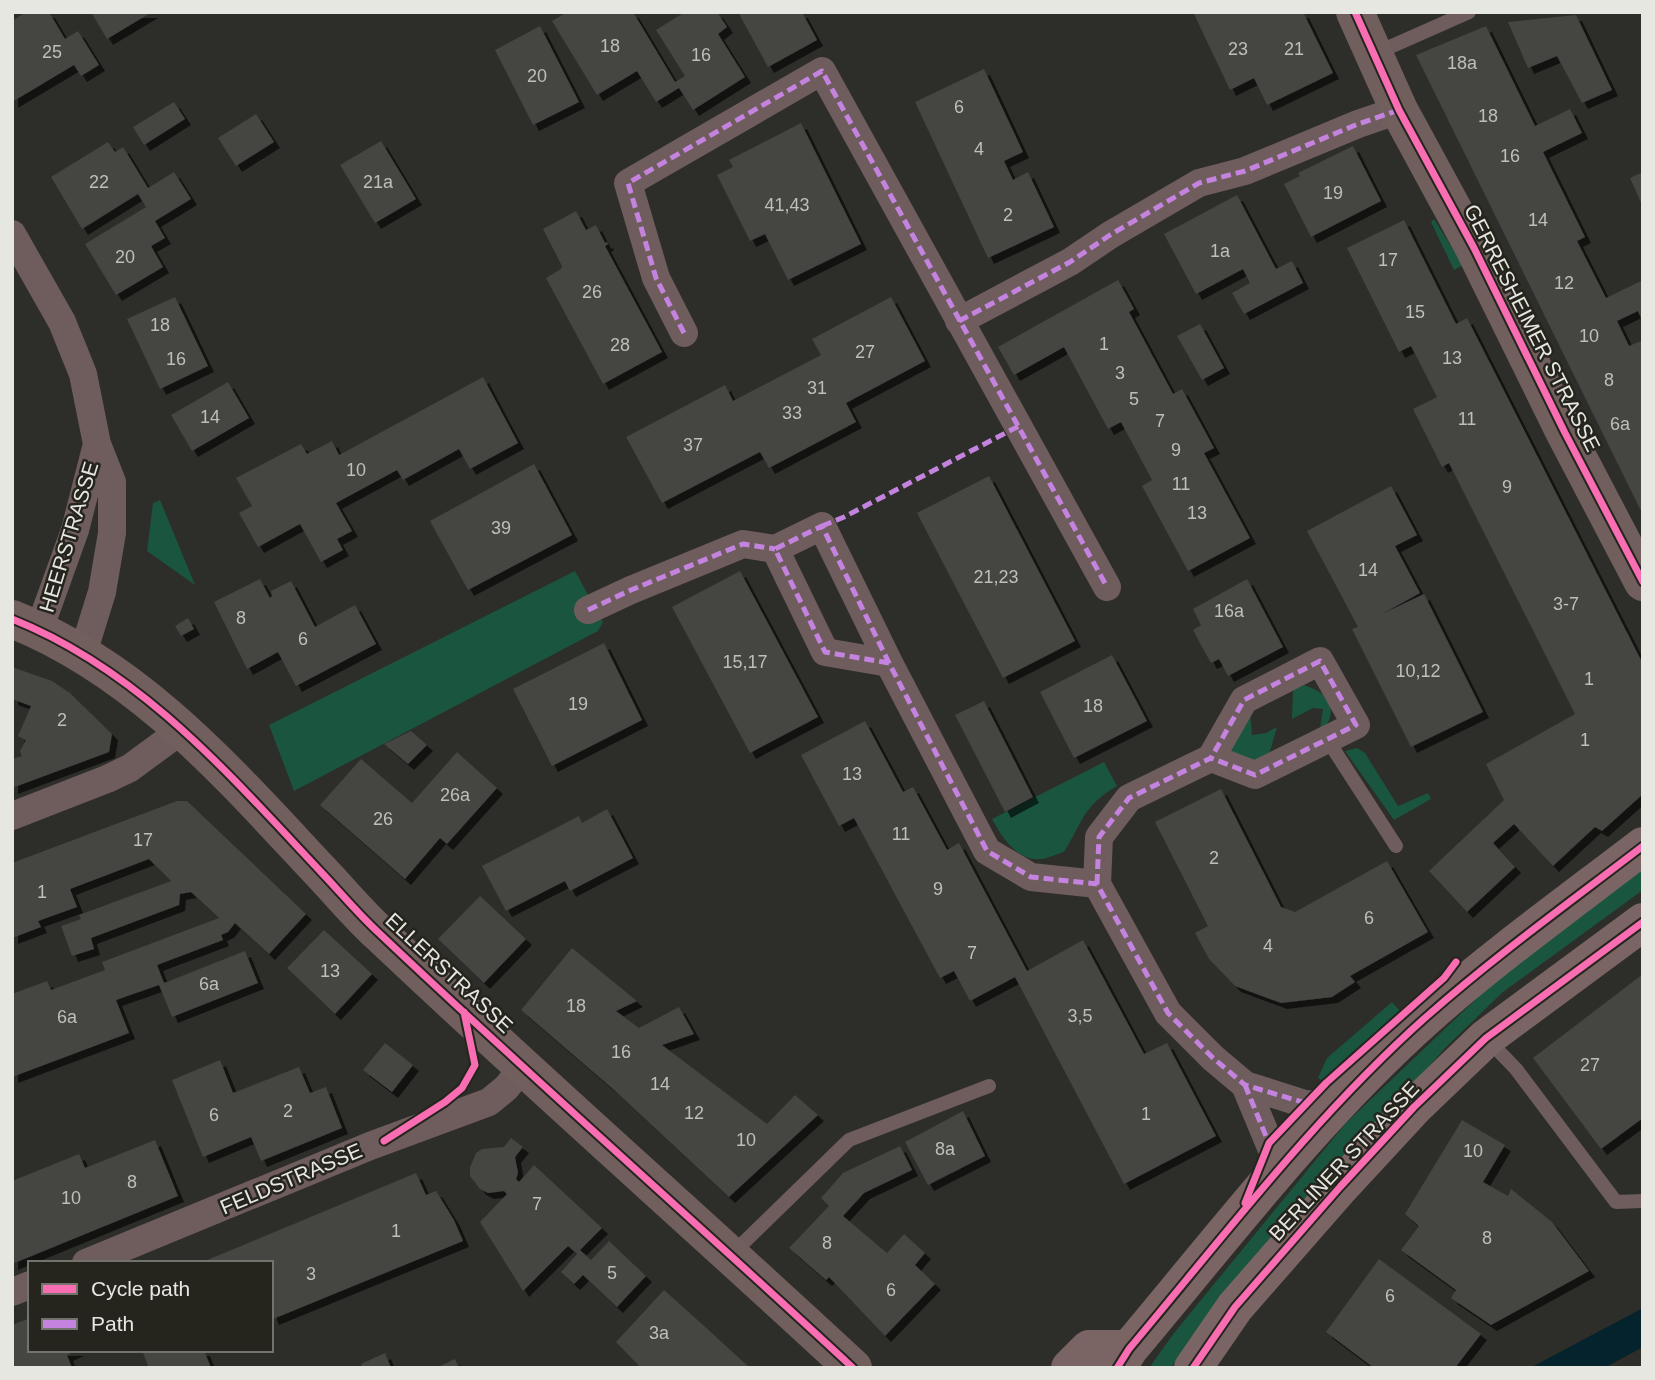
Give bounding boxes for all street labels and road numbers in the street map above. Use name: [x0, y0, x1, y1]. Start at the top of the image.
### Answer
street label: GERRESHEIMER STRASSE: [1460, 200, 1605, 455]
street label: HEERSTRASSE: [35, 459, 102, 615]
street label: ELLERSTRASSE: [381, 908, 517, 1037]
street label: BERLINER STRASSE: [1264, 1076, 1423, 1245]
street label: FELDSTRASSE: [216, 1138, 365, 1219]

